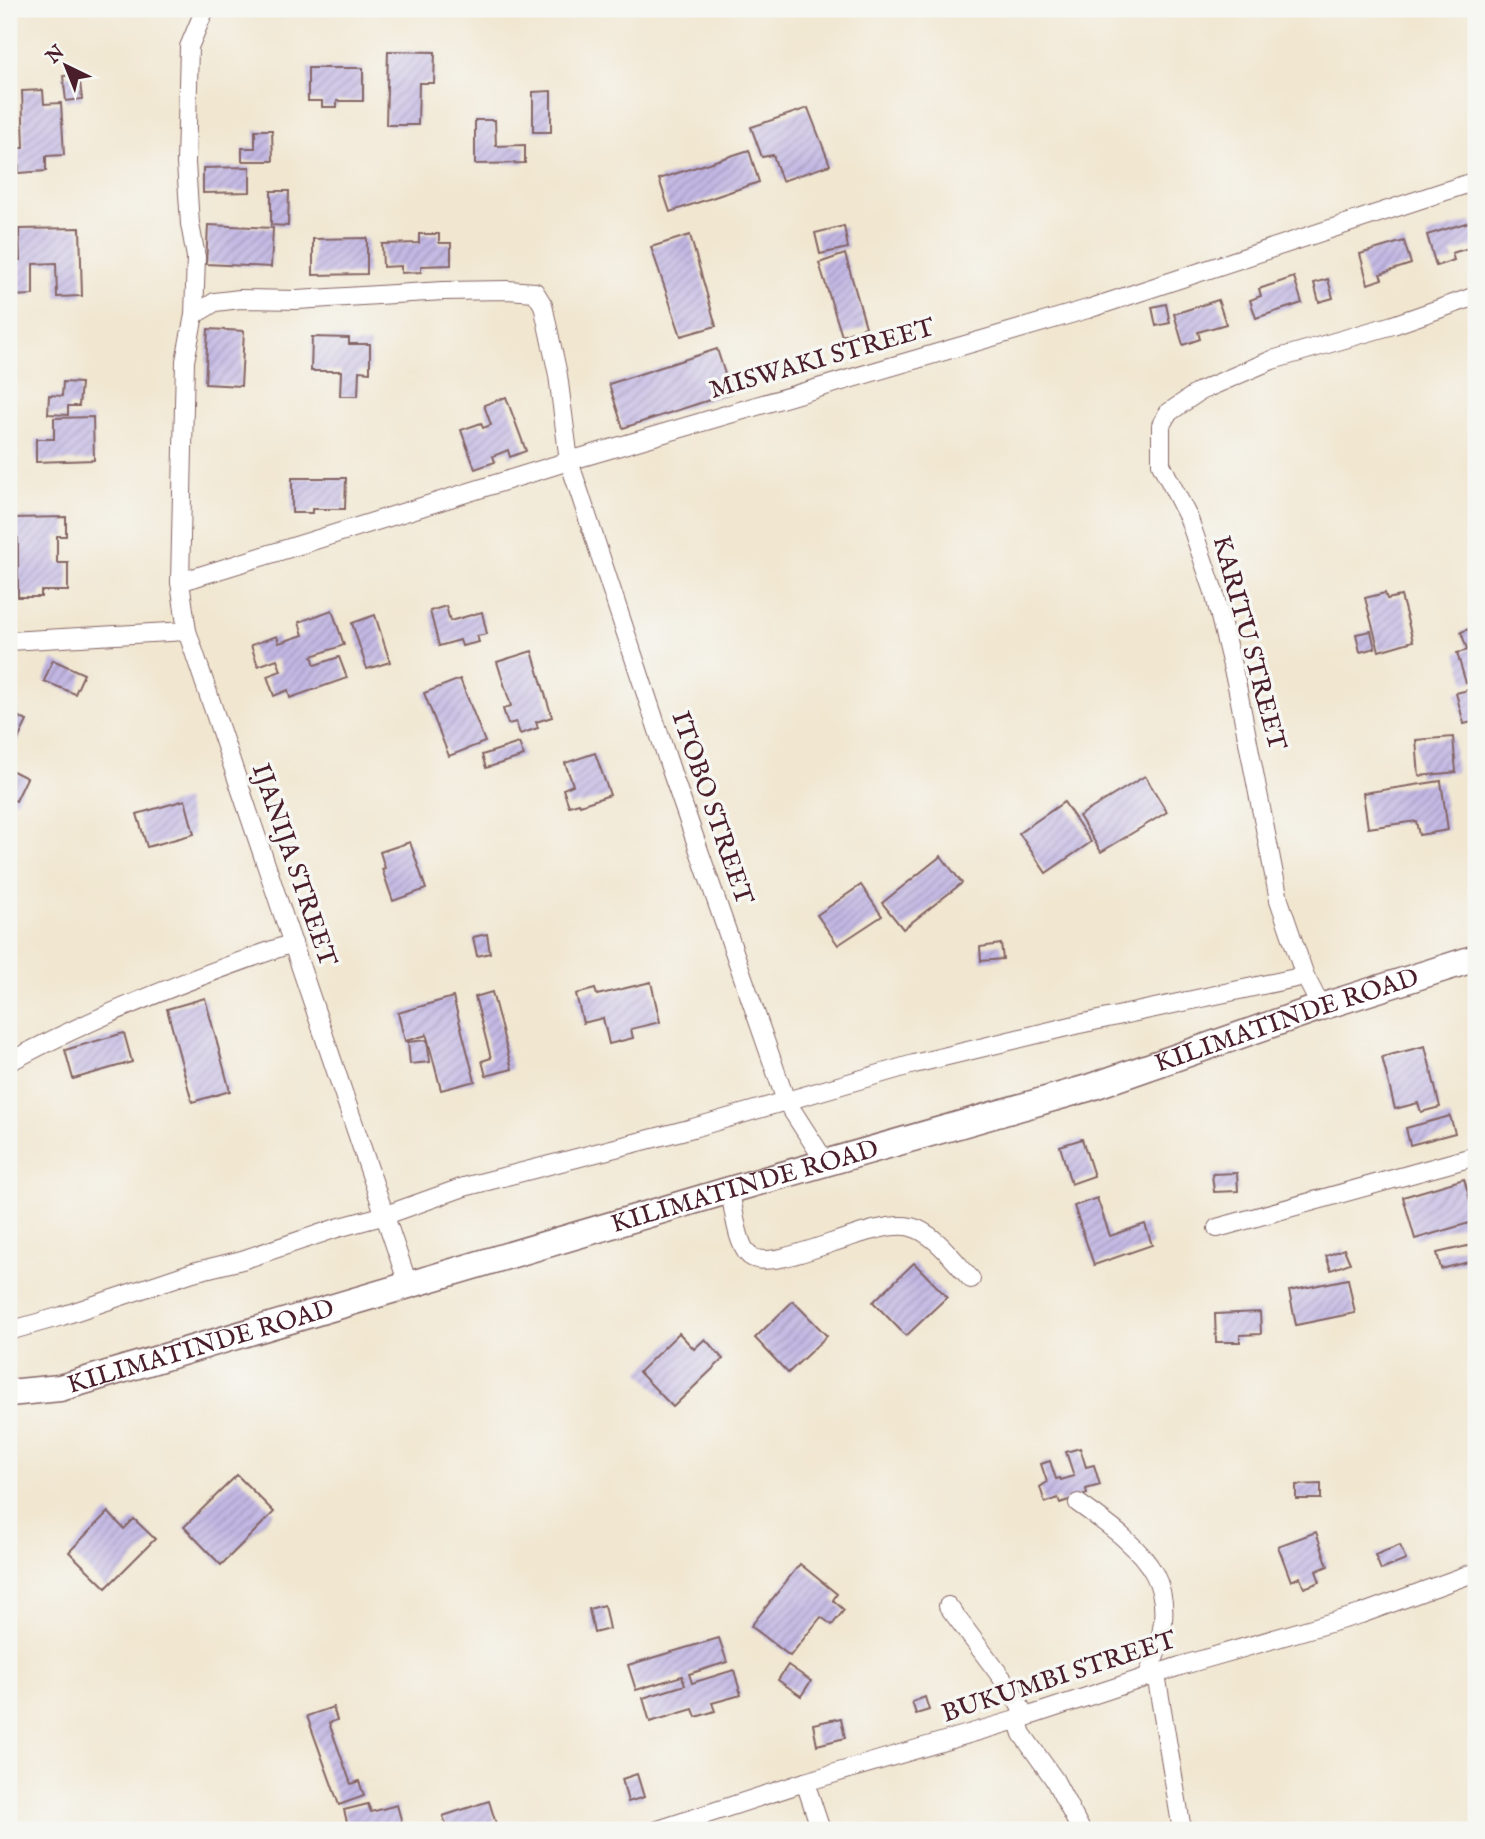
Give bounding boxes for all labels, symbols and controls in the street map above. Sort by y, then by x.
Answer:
north arrow [32,32,102,102]
text: N [41,40,70,70]
street label: MISWAKI STREET [706,311,938,407]
street label: KARITU STREET [1204,532,1294,754]
street label: ITOBO STREET [663,707,761,909]
street label: IJANIJA STREET [244,759,344,971]
street label: KILIMATINDE ROAD [1150,961,1423,1080]
street label: KILIMATINDE ROAD [607,1132,882,1241]
street label: KILIMATINDE ROAD [63,1291,338,1401]
street label: BUKUMBI STREET [938,1624,1180,1730]

